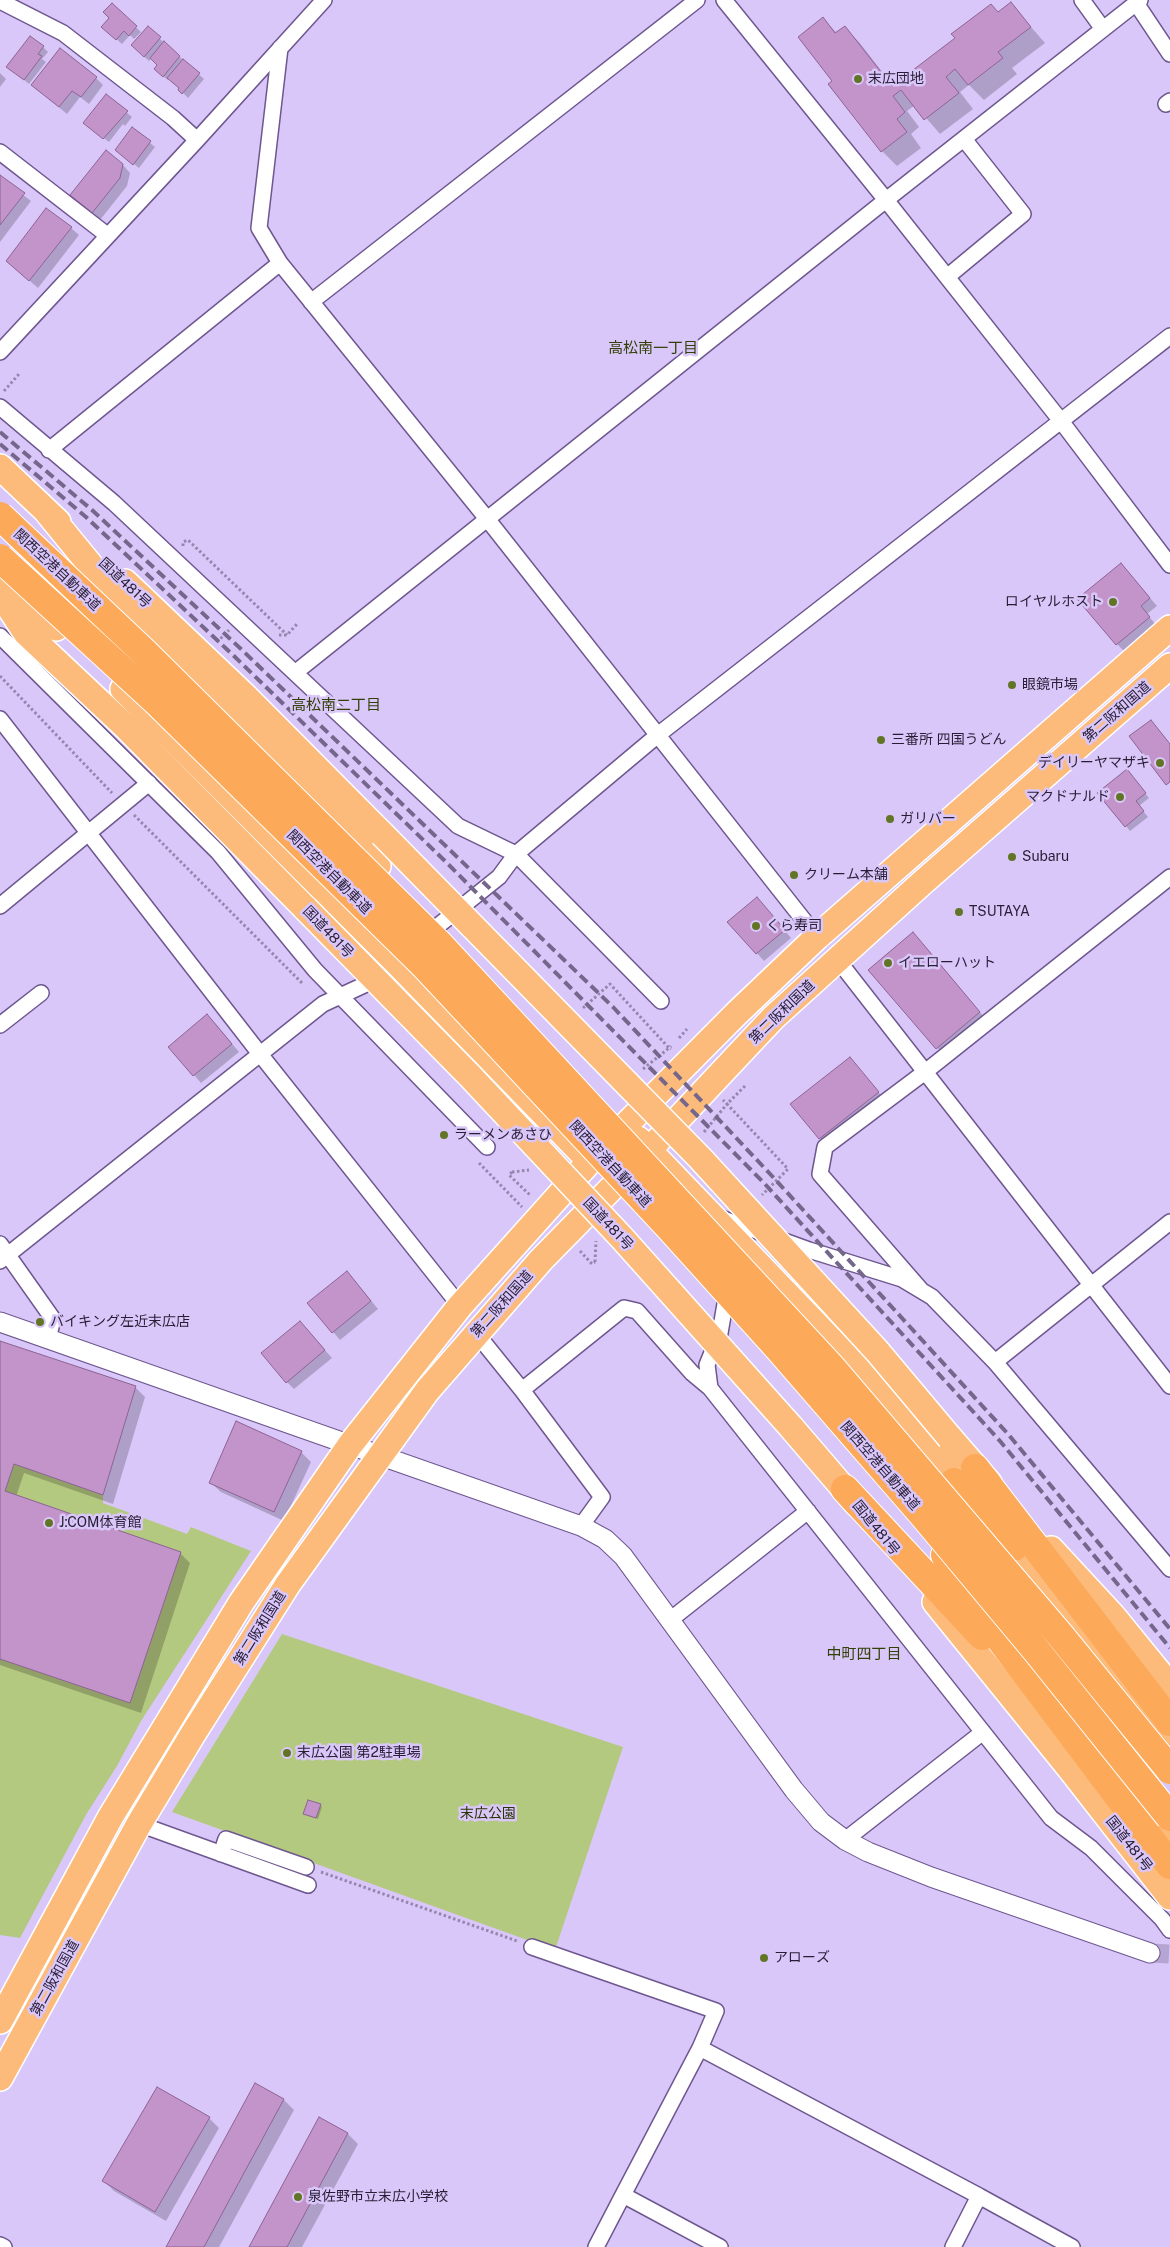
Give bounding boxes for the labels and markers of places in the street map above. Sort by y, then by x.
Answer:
place label: 末広団地 [868,71,924,87]
marker: 末広団地 [852,73,864,85]
place label: ロイヤルホスト [1005,594,1103,610]
marker: ロイヤルホスト [1107,596,1119,608]
place label: 眼鏡市場 [1022,677,1078,693]
marker: 眼鏡市場 [1006,679,1018,691]
place label: 三番所 四国うどん [891,732,1006,748]
marker: 三番所 四国うどん [875,734,887,746]
place label: デイリーヤマザキ [1038,755,1150,771]
marker: デイリーヤマザキ [1154,757,1166,769]
place label: マクドナルド [1026,789,1110,805]
marker: マクドナルド [1114,791,1126,803]
place label: ガリバー [900,811,956,827]
marker: ガリバー [884,813,896,825]
place label: Subaru [1022,849,1069,865]
marker: Subaru [1006,851,1018,863]
place label: クリーム本舗 [804,867,888,883]
marker: クリーム本舗 [788,869,800,881]
place label: TSUTAYA [969,904,1030,920]
marker: TSUTAYA [953,906,965,918]
place label: くら寿司 [766,918,822,934]
marker: くら寿司 [750,920,762,932]
place label: イエローハット [898,955,996,971]
marker: イエローハット [882,957,894,969]
place label: ラーメンあさひ [454,1127,552,1143]
marker: ラーメンあさひ [438,1129,450,1141]
place label: バイキング左近末広店 [50,1314,190,1330]
marker: バイキング左近末広店 [34,1316,46,1328]
place label: J:COM体育館 [59,1515,141,1531]
marker: J:COM体育館 [43,1517,55,1529]
place label: 末広公園 第2駐車場 [297,1745,421,1761]
marker: 末広公園 第2駐車場 [281,1747,293,1759]
place label: アローズ [774,1950,830,1966]
marker: アローズ [758,1952,770,1964]
place label: 泉佐野市立末広小学校 [308,2189,448,2205]
marker: 泉佐野市立末広小学校 [292,2191,304,2203]

